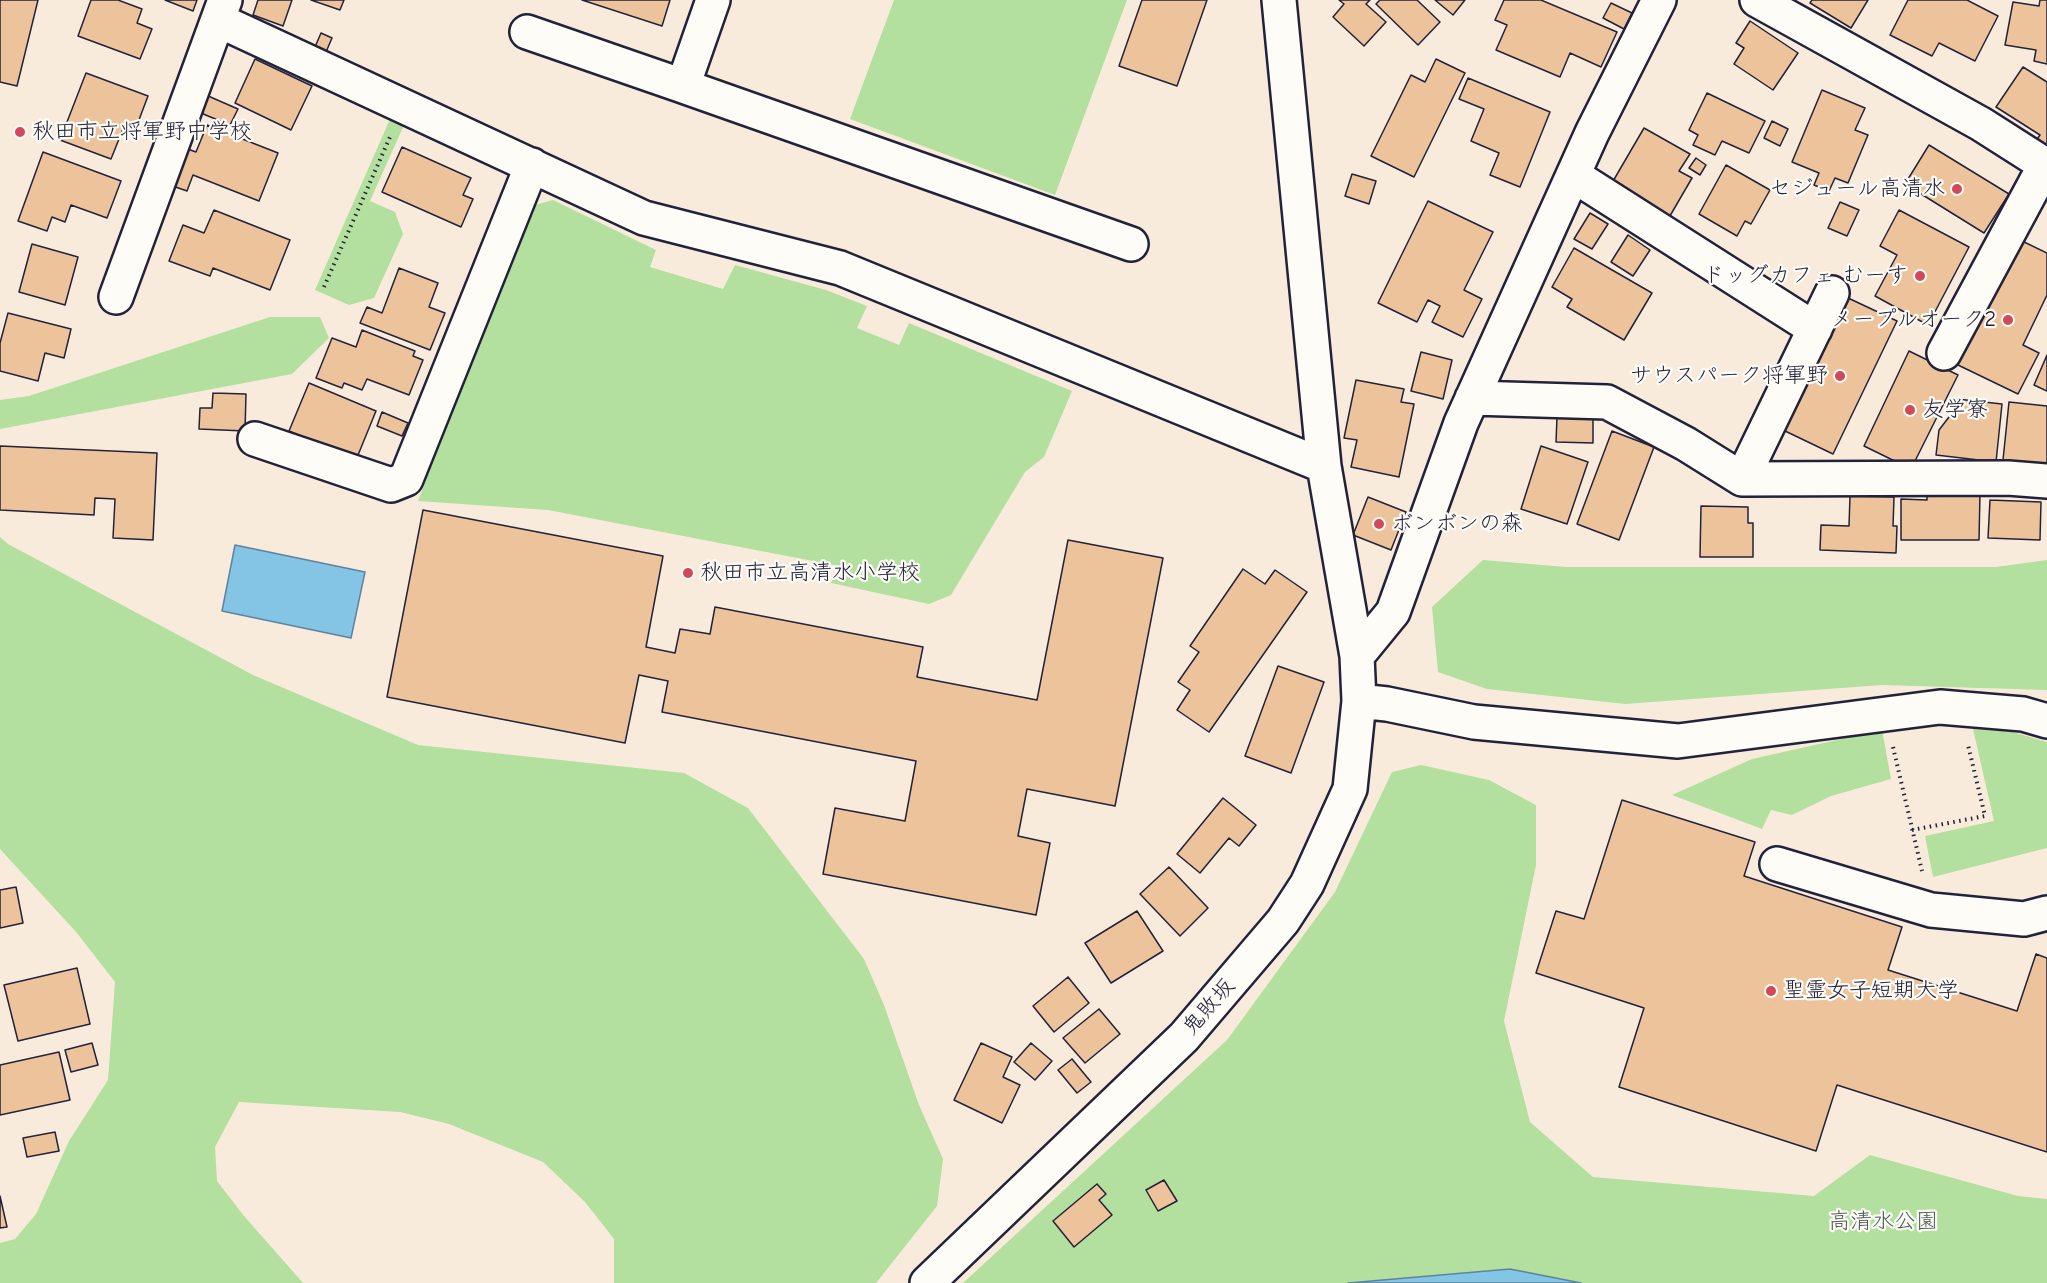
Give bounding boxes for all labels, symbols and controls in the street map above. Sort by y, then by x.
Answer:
place label: 秋田市立将軍野中学校 [32,119,252,145]
marker: 秋田市立将軍野中学校 [13,125,27,139]
place label: セジュール高清水 [1769,176,1945,202]
marker: セジュール高清水 [1950,182,1964,196]
place label: ドッグカフェ むーす [1703,263,1908,289]
marker: ドッグカフェ むーす [1913,269,1927,283]
place label: メープルオーク2 [1830,307,1996,333]
marker: メープルオーク2 [2001,313,2015,327]
place label: サウスパーク将軍野 [1630,363,1828,389]
marker: サウスパーク将軍野 [1833,369,1847,383]
place label: 友学寮 [1922,397,1988,423]
marker: 友学寮 [1903,403,1917,417]
place label: ボンボンの森 [1391,511,1523,537]
marker: ボンボンの森 [1372,517,1386,531]
place label: 秋田市立高清水小学校 [700,560,920,586]
marker: 秋田市立高清水小学校 [681,566,695,580]
street label: 鬼敗坂 [1177,973,1241,1041]
place label: 聖霊女子短期大学 [1783,978,1959,1004]
marker: 聖霊女子短期大学 [1764,984,1778,998]
park label: 高清水公園 [1828,1209,1938,1235]

